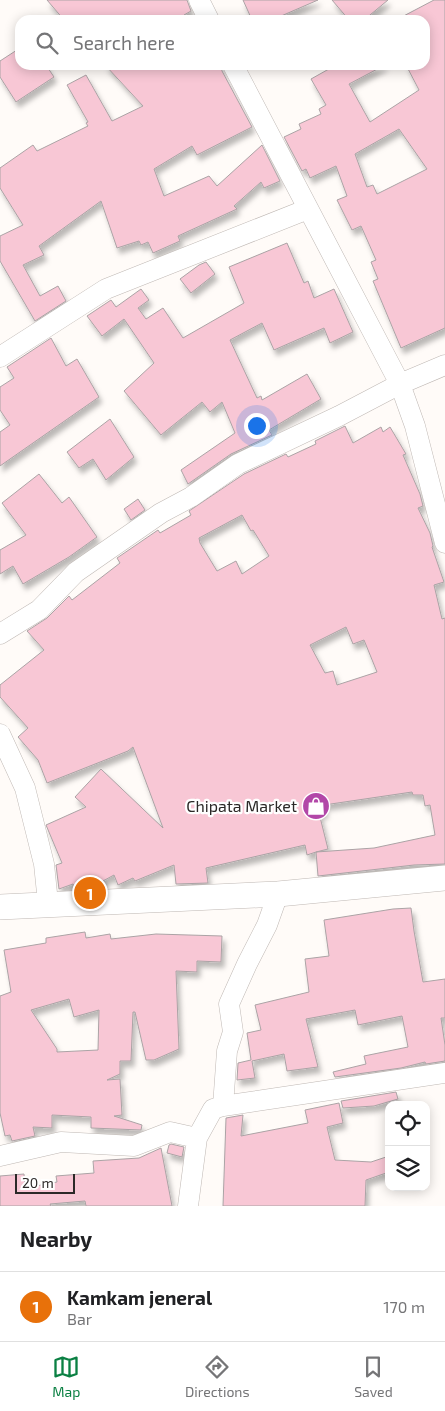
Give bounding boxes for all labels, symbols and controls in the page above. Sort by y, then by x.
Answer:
search box [15,15,430,70]
icon: search [33,29,61,57]
text: Search here [73,31,175,54]
your location [244,413,270,439]
shop icon: Chipata Market [301,791,331,821]
place label: Chipata Market [186,796,297,815]
pin: 1 [74,874,106,912]
map controls [385,1101,430,1191]
button: locate [385,1101,430,1146]
button: layers [385,1146,430,1191]
scale bar [15,1171,75,1194]
text: 20 m [22,1174,54,1191]
text: Nearby [20,1226,92,1251]
text: Kamkam jeneral [67,1286,212,1309]
text: 1 [33,1297,39,1316]
text: 170 m [383,1297,425,1316]
text: Bar [67,1309,92,1328]
tab: Map [52,1353,80,1400]
tab: Directions [185,1353,250,1400]
tab: Saved [354,1353,393,1400]

